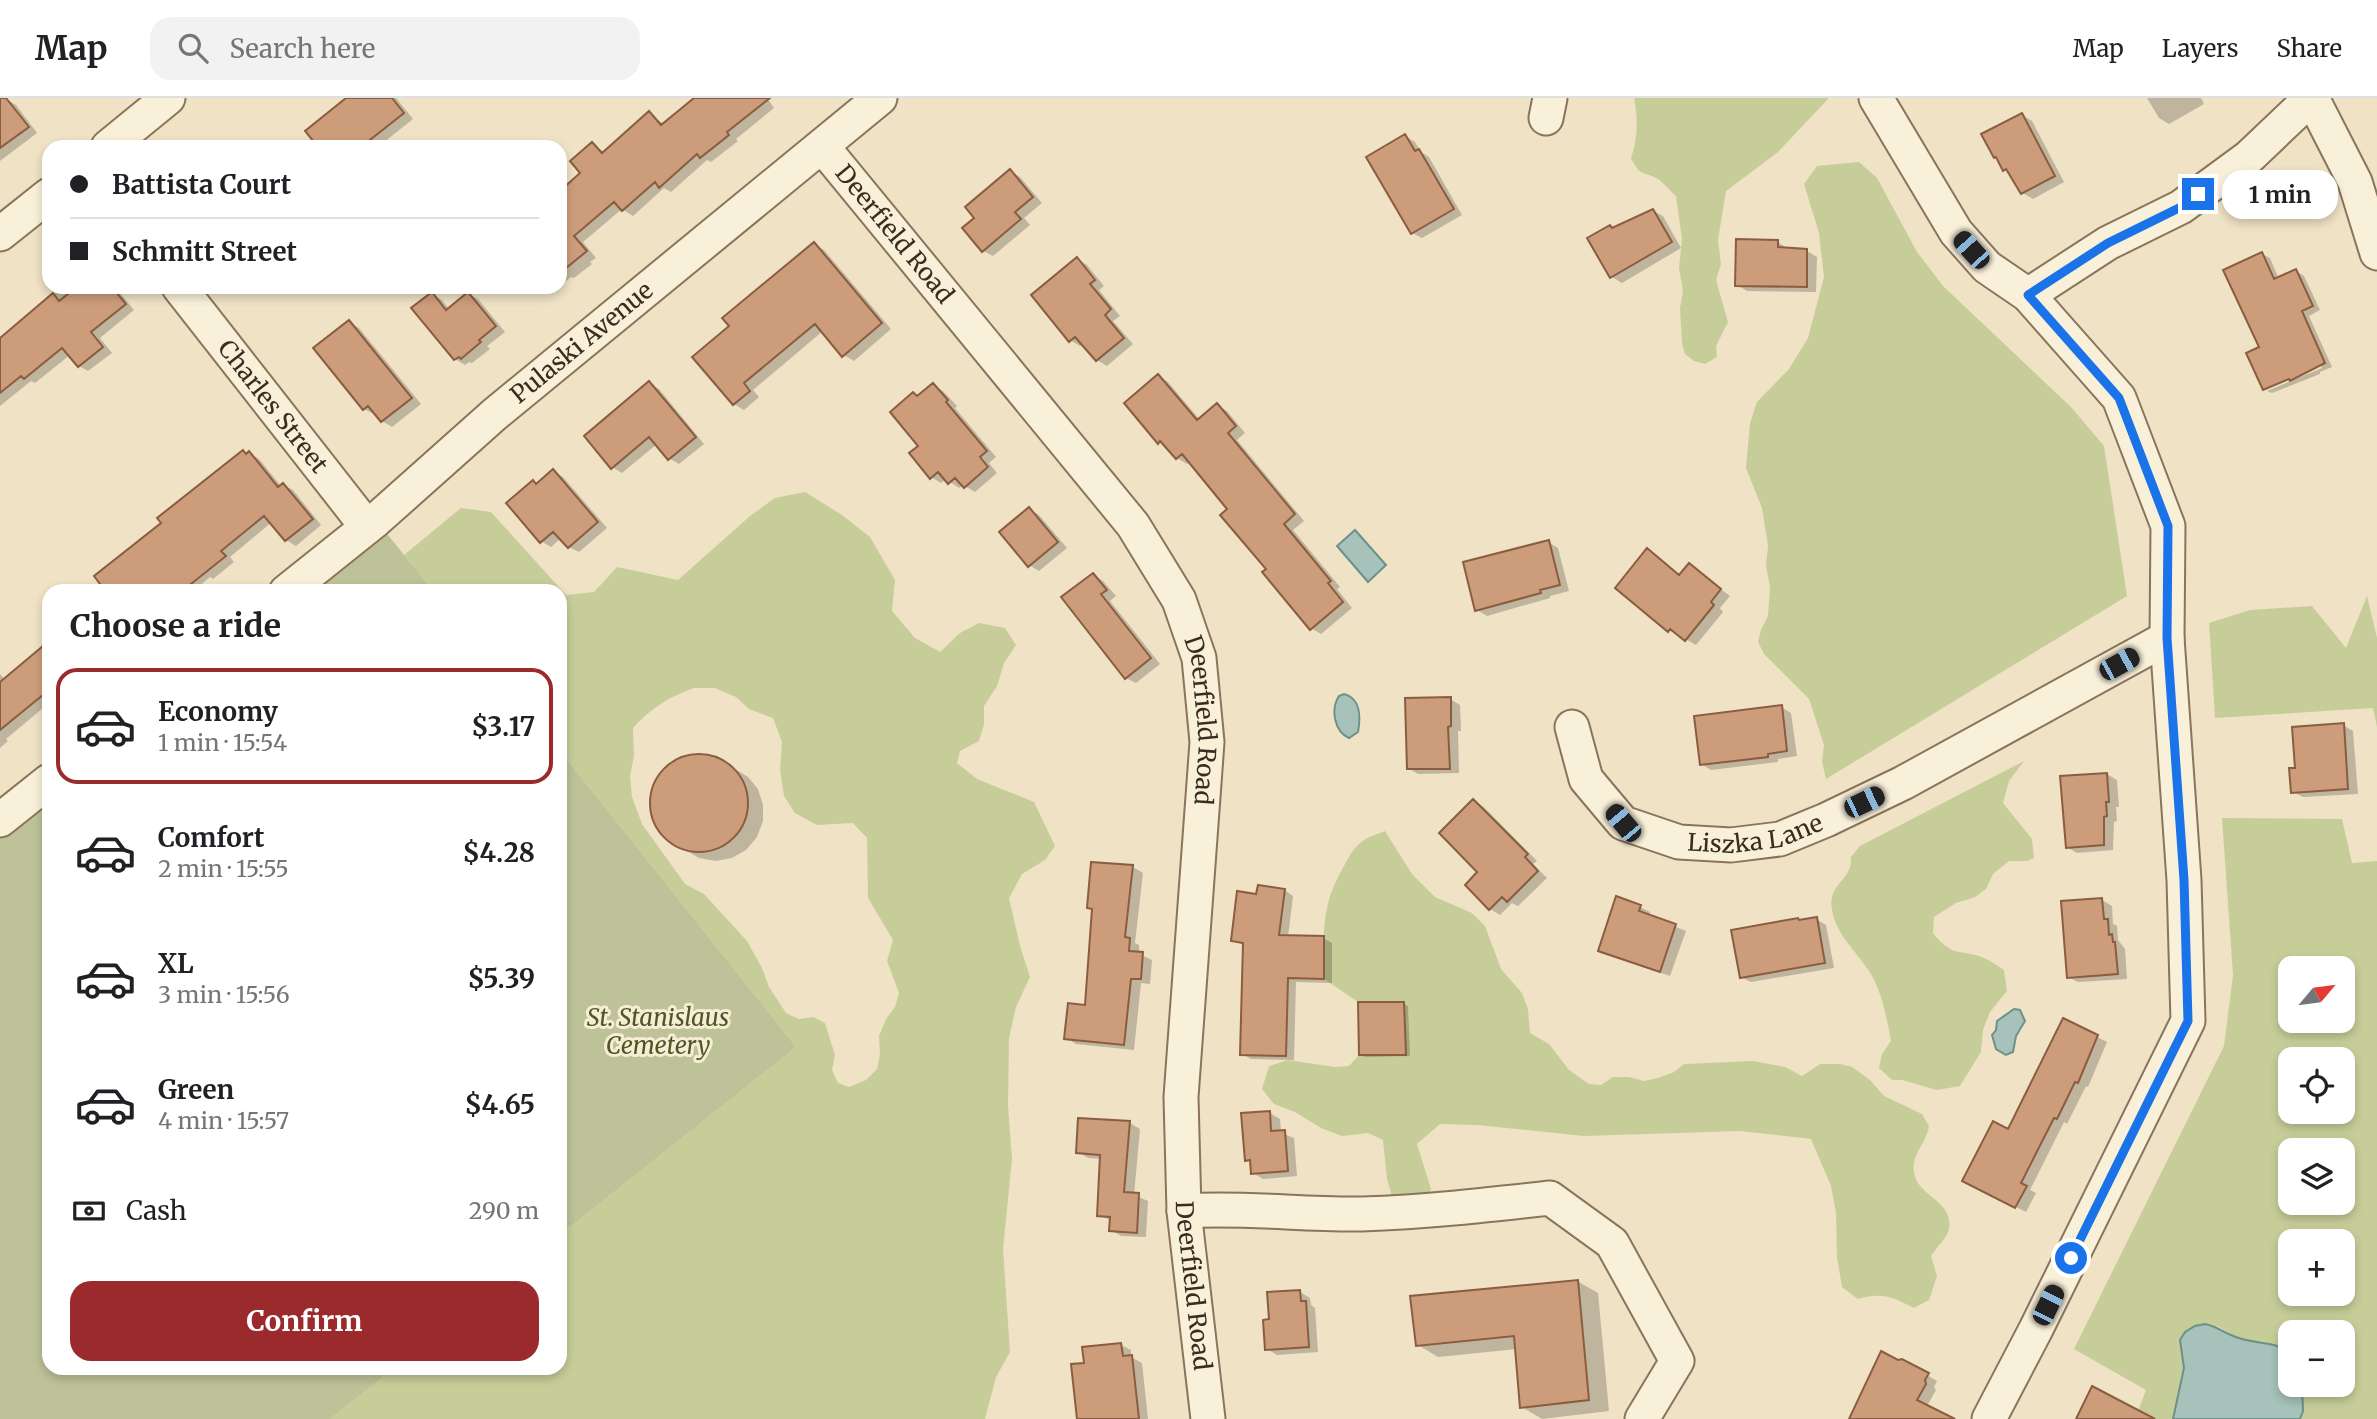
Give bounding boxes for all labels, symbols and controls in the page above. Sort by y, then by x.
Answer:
search box [150,17,640,80]
text: Map [35,28,108,69]
icon: search [174,29,212,67]
text: Search here [230,32,375,65]
text: Map [2073,33,2124,64]
text: Layers [2162,33,2238,64]
text: Share [2276,33,2342,64]
street label: Deerfield Road [829,158,961,310]
text: Battista Court [112,168,291,201]
callout: 1 min [2222,170,2338,218]
route end [2182,178,2214,210]
text: 1 min [2249,180,2311,209]
car [1950,227,1993,273]
text: Schmitt Street [112,235,297,268]
street label: Pulaski Avenue [504,275,659,410]
street label: Charles Street [211,333,335,480]
text: Choose a ride [70,606,281,646]
street label: Deerfield Road [1177,631,1223,806]
car [2096,645,2143,683]
icon: car [74,695,137,758]
text: Economy [158,695,278,728]
text: $3.17 [471,710,535,743]
text: 1 min · 15:54 [158,728,287,757]
car [1841,783,1888,821]
car [1602,800,1645,846]
street label: Liszka Lane [1687,807,1827,860]
icon: car [74,821,137,884]
text: Comfort [158,821,264,854]
text: $4.28 [463,836,535,869]
text: 2 min · 15:55 [158,854,289,883]
icon: car [74,947,137,1010]
text: XL [158,947,194,980]
north arrow [2278,956,2356,1032]
map controls [2278,956,2355,1397]
text: $5.39 [467,962,535,995]
text: 3 min · 15:56 [158,980,290,1009]
park label: St. Stanislaus Cemetery [587,1002,729,1061]
button: locate [2278,1047,2355,1124]
icon: car [74,1073,137,1136]
text: Green [158,1073,234,1106]
text: $4.65 [464,1088,535,1121]
text: 4 min · 15:57 [158,1106,289,1135]
button: layers [2278,1138,2355,1215]
icon: cash [70,1192,108,1230]
text: Cash [126,1194,187,1227]
text: 290 m [469,1196,539,1225]
street label: Deerfield Road [1169,1200,1218,1372]
button: + [2278,1229,2355,1306]
route start [2055,1242,2087,1274]
button: Confirm [70,1281,539,1361]
car [2030,1282,2067,1328]
button: − [2278,1320,2355,1397]

